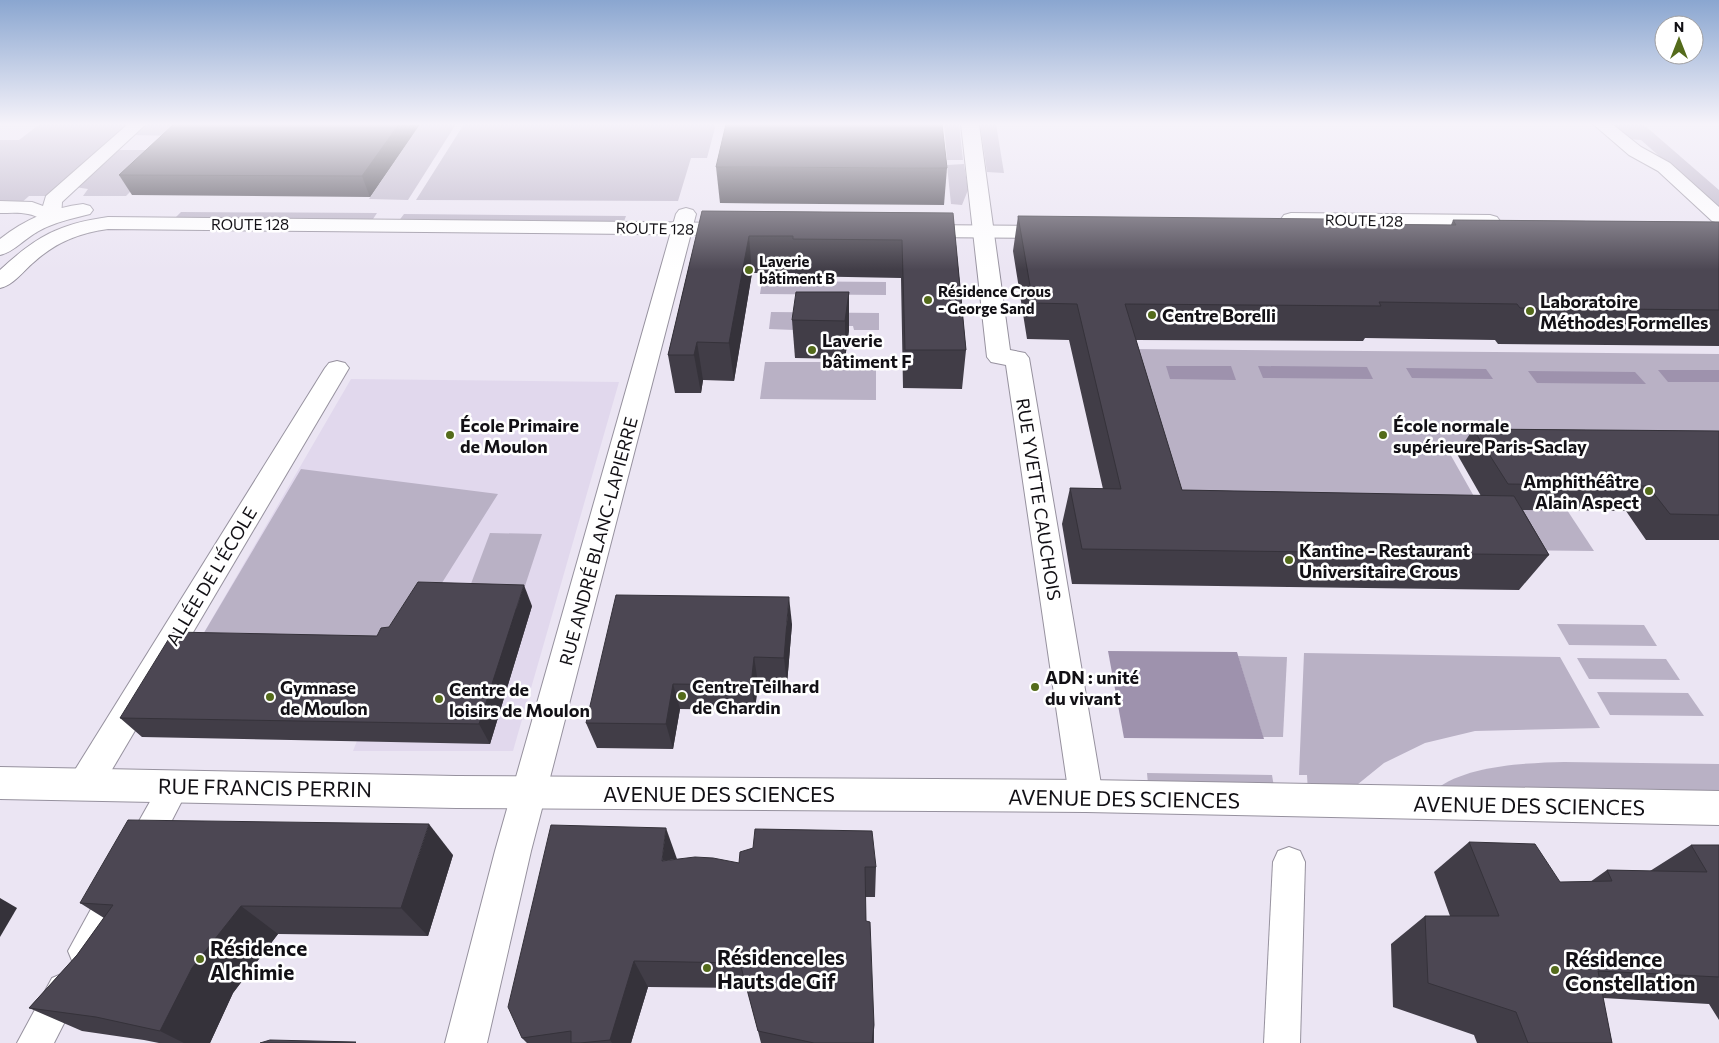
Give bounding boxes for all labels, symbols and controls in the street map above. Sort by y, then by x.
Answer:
north arrow [1654,15,1704,65]
text: N [1674,18,1684,35]
street label: ROUTE 128 [1325,210,1403,230]
street label: ROUTE 128 [211,215,289,233]
street label: ROUTE 128 [616,218,694,238]
place label: Laverie bâtiment B [759,252,835,287]
marker: Laverie bâtiment B [743,264,755,276]
place label: Résidence Crous - George Sand [938,282,1051,317]
place label: Laboratoire Méthodes Formelles [1540,290,1708,333]
marker: Résidence Crous - George Sand [922,294,934,306]
place label: Centre Borelli [1162,304,1276,326]
marker: Laboratoire Méthodes Formelles [1524,305,1536,317]
marker: Centre Borelli [1146,309,1158,321]
place label: Laverie bâtiment F [822,329,912,372]
marker: Laverie bâtiment F [806,344,818,356]
street label: RUE YVETTE CAUCHOIS [1012,396,1066,602]
place label: École Primaire de Moulon [460,414,579,457]
street label: RUE ANDRÉ BLANC-LAPIERRE [554,414,642,668]
place label: École normale supérieure Paris-Saclay [1393,414,1587,457]
marker: École Primaire de Moulon [444,429,456,441]
marker: École normale supérieure Paris-Saclay [1377,429,1389,441]
place label: Amphithéâtre Alain Aspect [1523,470,1639,513]
marker: Amphithéâtre Alain Aspect [1643,485,1655,497]
street label: ALLÉE DE L'ÉCOLE [161,503,261,649]
place label: Kantine - Restaurant Universitaire Crous [1299,539,1471,582]
marker: Kantine - Restaurant Universitaire Crous [1283,554,1295,566]
place label: ADN : unité du vivant [1045,666,1139,709]
place label: Centre Teilhard de Chardin [692,675,819,718]
place label: Gymnase de Moulon [280,676,368,719]
place label: Centre de loisirs de Moulon [449,678,590,721]
marker: ADN : unité du vivant [1029,681,1041,693]
marker: Centre Teilhard de Chardin [676,690,688,702]
marker: Gymnase de Moulon [264,691,276,703]
marker: Centre de loisirs de Moulon [433,693,445,705]
street label: RUE FRANCIS PERRIN [158,773,372,801]
street label: AVENUE DES SCIENCES [603,781,835,806]
street label: AVENUE DES SCIENCES [1008,783,1240,813]
street label: AVENUE DES SCIENCES [1413,790,1645,820]
place label: Résidence Alchimie [210,935,307,984]
place label: Résidence les Hauts de Gif [717,944,845,993]
place label: Résidence Constellation [1565,946,1695,995]
marker: Résidence Alchimie [194,953,206,965]
marker: Résidence les Hauts de Gif [701,962,713,974]
marker: Résidence Constellation [1549,964,1561,976]

